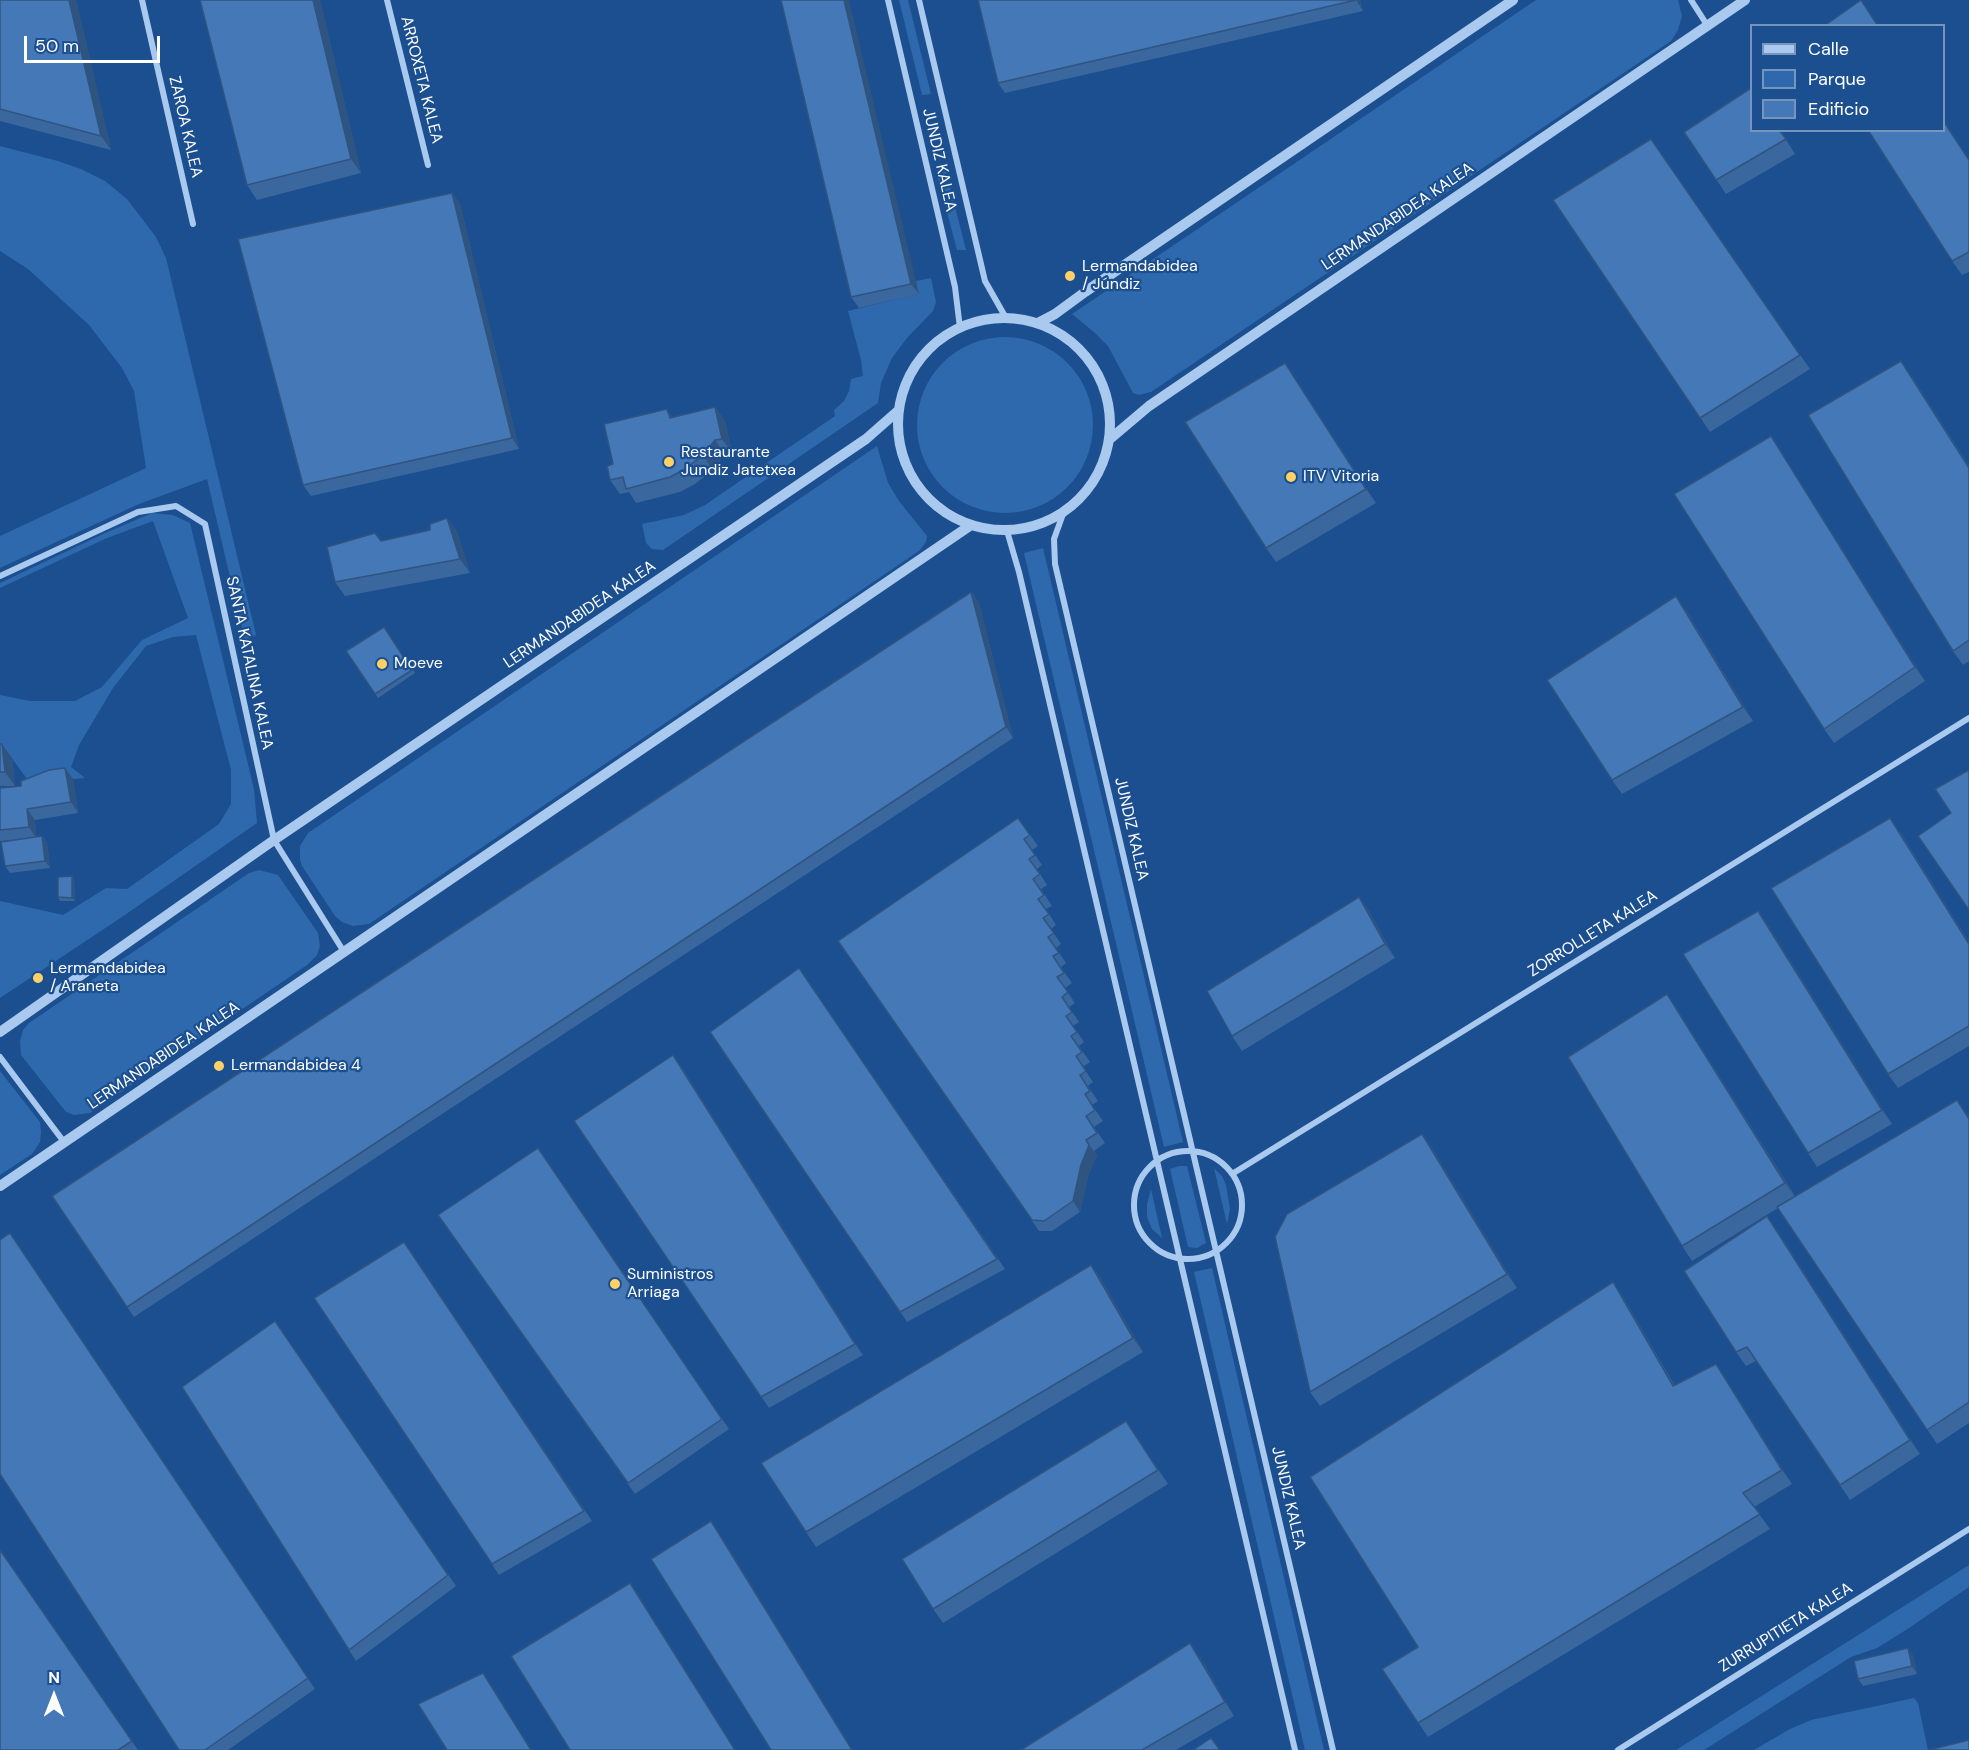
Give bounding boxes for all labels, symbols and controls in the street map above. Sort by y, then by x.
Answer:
street label: ARROXETA KALEA [396,14,446,146]
scale bar [27,24,164,62]
legend [1750,24,1945,132]
text: 50 m [35,34,79,58]
text: Calle [1808,37,1849,61]
text: Parque [1808,67,1866,91]
street label: ZAROA KALEA [164,75,206,179]
text: Edificio [1808,97,1869,121]
street label: JUNDIZ KALEA [918,107,960,213]
street label: LERMANDABIDEA KALEA [1318,159,1478,275]
place label: Lermandabidea / Júndiz [1082,257,1198,295]
marker: Lermandabidea / Júndiz [1063,269,1077,283]
place label: Restaurante Jundiz Jatetxea [681,443,796,481]
marker: Restaurante Jundiz Jatetxea [662,455,676,469]
place label: ITV Vitoria [1303,467,1379,487]
marker: ITV Vitoria [1284,470,1298,484]
street label: LERMANDABIDEA KALEA [500,557,660,673]
street label: SANTA KATALINA KALEA [221,575,277,751]
place label: Moeve [394,654,443,674]
marker: Moeve [375,657,389,671]
street label: JUNDIZ KALEA [1110,776,1152,882]
street label: ZORROLLETA KALEA [1525,886,1661,982]
place label: Lermandabidea / Araneta [50,959,166,997]
marker: Lermandabidea / Araneta [31,971,45,985]
street label: LERMANDABIDEA KALEA [84,998,244,1114]
place label: Lermandabidea 4 [231,1056,361,1076]
marker: Lermandabidea 4 [212,1059,226,1073]
place label: Suministros Arriaga [627,1265,714,1303]
marker: Suministros Arriaga [608,1277,622,1291]
street label: JUNDIZ KALEA [1267,1445,1309,1551]
street label: ZURRUPITIETA KALEA [1716,1579,1856,1677]
north arrow [24,1666,84,1726]
text: N [48,1667,60,1688]

